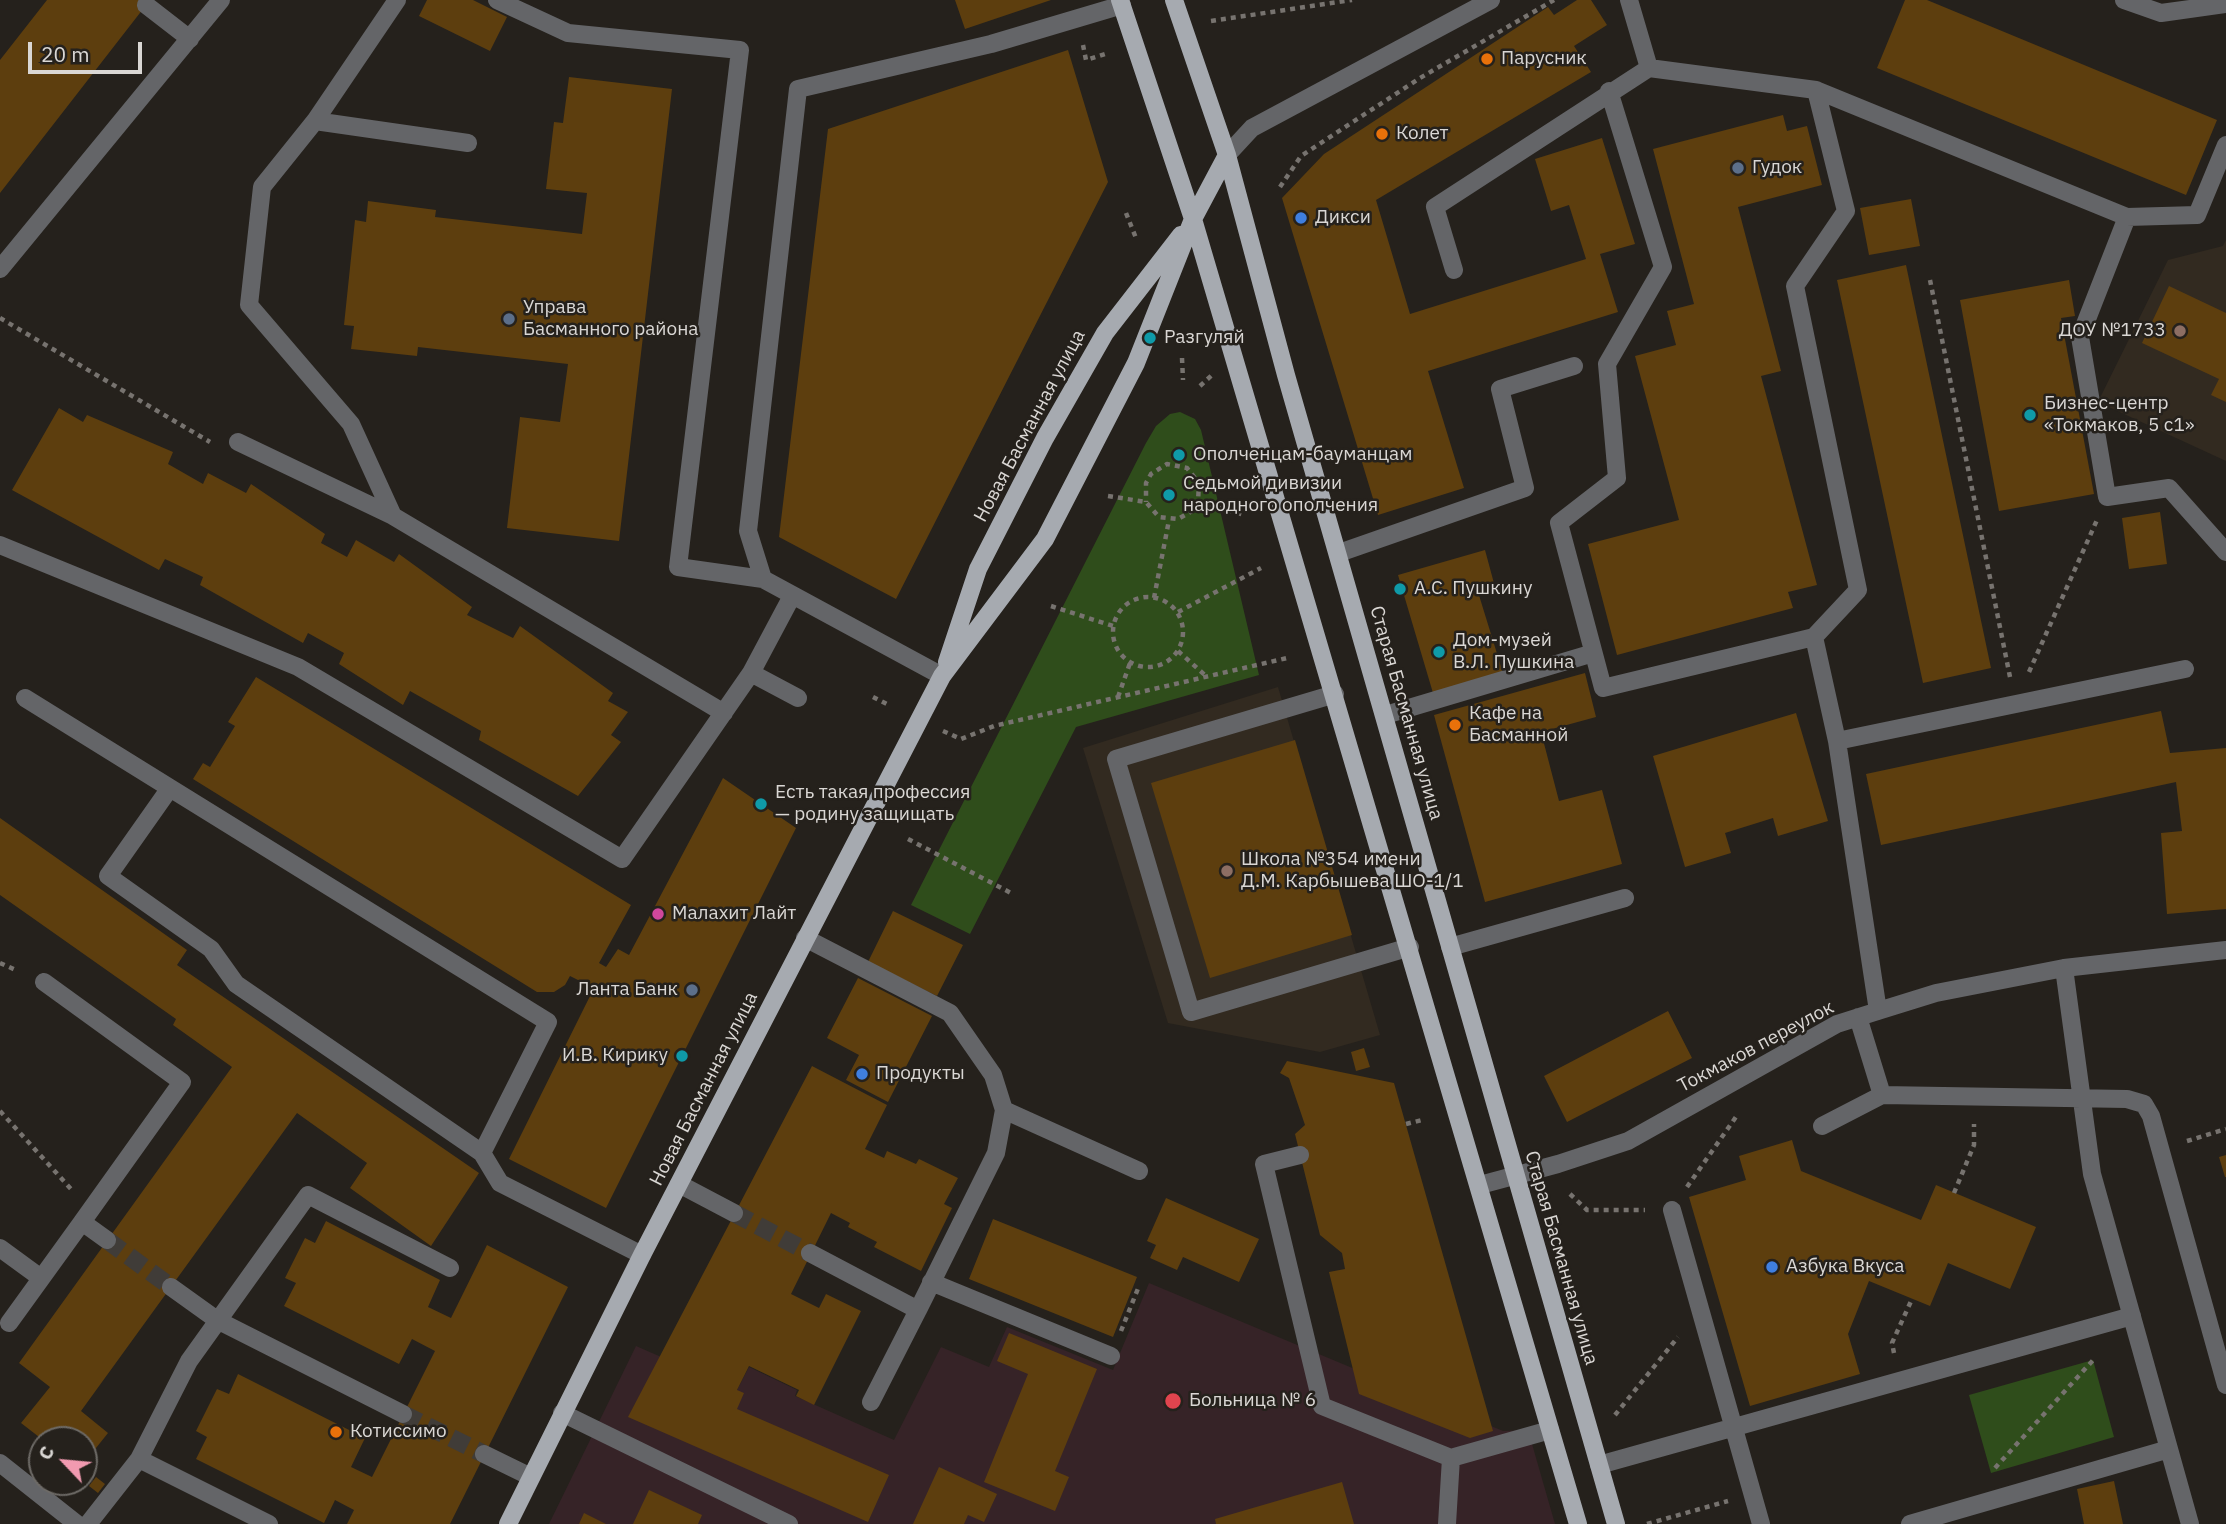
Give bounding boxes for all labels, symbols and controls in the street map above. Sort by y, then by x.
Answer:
scale bar [32,28,145,72]
text: 20 m [41,40,90,68]
place label: Парусник [1501,48,1587,70]
marker: Парусник [1479,51,1495,67]
place label: Колет [1396,123,1449,145]
marker: Колет [1374,126,1390,142]
place label: Гудок [1752,157,1802,179]
marker: Гудок [1730,160,1746,176]
place label: Дикси [1315,207,1371,229]
marker: Дикси [1293,210,1309,226]
place label: Управа Басманного района [523,297,698,341]
marker: Управа Басманного района [501,311,517,327]
place label: ДОУ №1733 [2059,320,2166,342]
marker: ДОУ №1733 [2172,323,2188,339]
street label: Новая Басманная улица [970,326,1090,526]
place label: Разгуляй [1164,327,1245,349]
marker: Разгуляй [1142,330,1158,346]
place label: Бизнес-центр «Токмаков, 5 с1» [2044,393,2195,437]
marker: Бизнес-центр «Токмаков, 5 с1» [2022,407,2038,423]
place label: Ополченцам-бауманцам [1193,444,1412,466]
marker: Ополченцам-бауманцам [1171,447,1187,463]
place label: Седьмой дивизии народного ополчения [1183,473,1378,517]
marker: Седьмой дивизии народного ополчения [1161,487,1177,503]
place label: А.С. Пушкину [1414,578,1532,600]
marker: А.С. Пушкину [1392,581,1408,597]
street label: Старая Басманная улица [1365,603,1447,823]
place label: Дом-музей В.Л. Пушкина [1453,630,1574,674]
marker: Дом-музей В.Л. Пушкина [1431,644,1447,660]
place label: Кафе на Басманной [1469,703,1568,747]
marker: Кафе на Басманной [1447,717,1463,733]
place label: Есть такая профессия — родину защищать [775,782,970,826]
marker: Есть такая профессия — родину защищать [753,796,769,812]
place label: Школа №354 имени Д.М. Карбышева ШО-1/1 [1241,849,1464,893]
marker: Школа №354 имени Д.М. Карбышева ШО-1/1 [1219,863,1235,879]
place label: Малахит Лайт [672,903,796,925]
marker: Малахит Лайт [650,906,666,922]
place label: Ланта Банк [576,979,678,1001]
marker: Ланта Банк [684,982,700,998]
street label: Новая Басманная улица [645,988,763,1190]
street label: Токмаков переулок [1674,996,1838,1098]
place label: И.В. Кирику [562,1045,668,1067]
marker: И.В. Кирику [674,1048,690,1064]
place label: Продукты [876,1063,965,1085]
marker: Продукты [854,1066,870,1082]
street label: Старая Басманная улица [1520,1148,1602,1368]
place label: Азбука Вкуса [1786,1256,1904,1278]
marker: Азбука Вкуса [1764,1259,1780,1275]
place label: Больница № 6 [1189,1390,1316,1412]
marker: Больница № 6 [1163,1391,1183,1411]
place label: Котиссимо [350,1421,447,1443]
marker: Котиссимо [328,1424,344,1440]
north arrow [28,1426,98,1496]
text: С [32,1442,59,1463]

